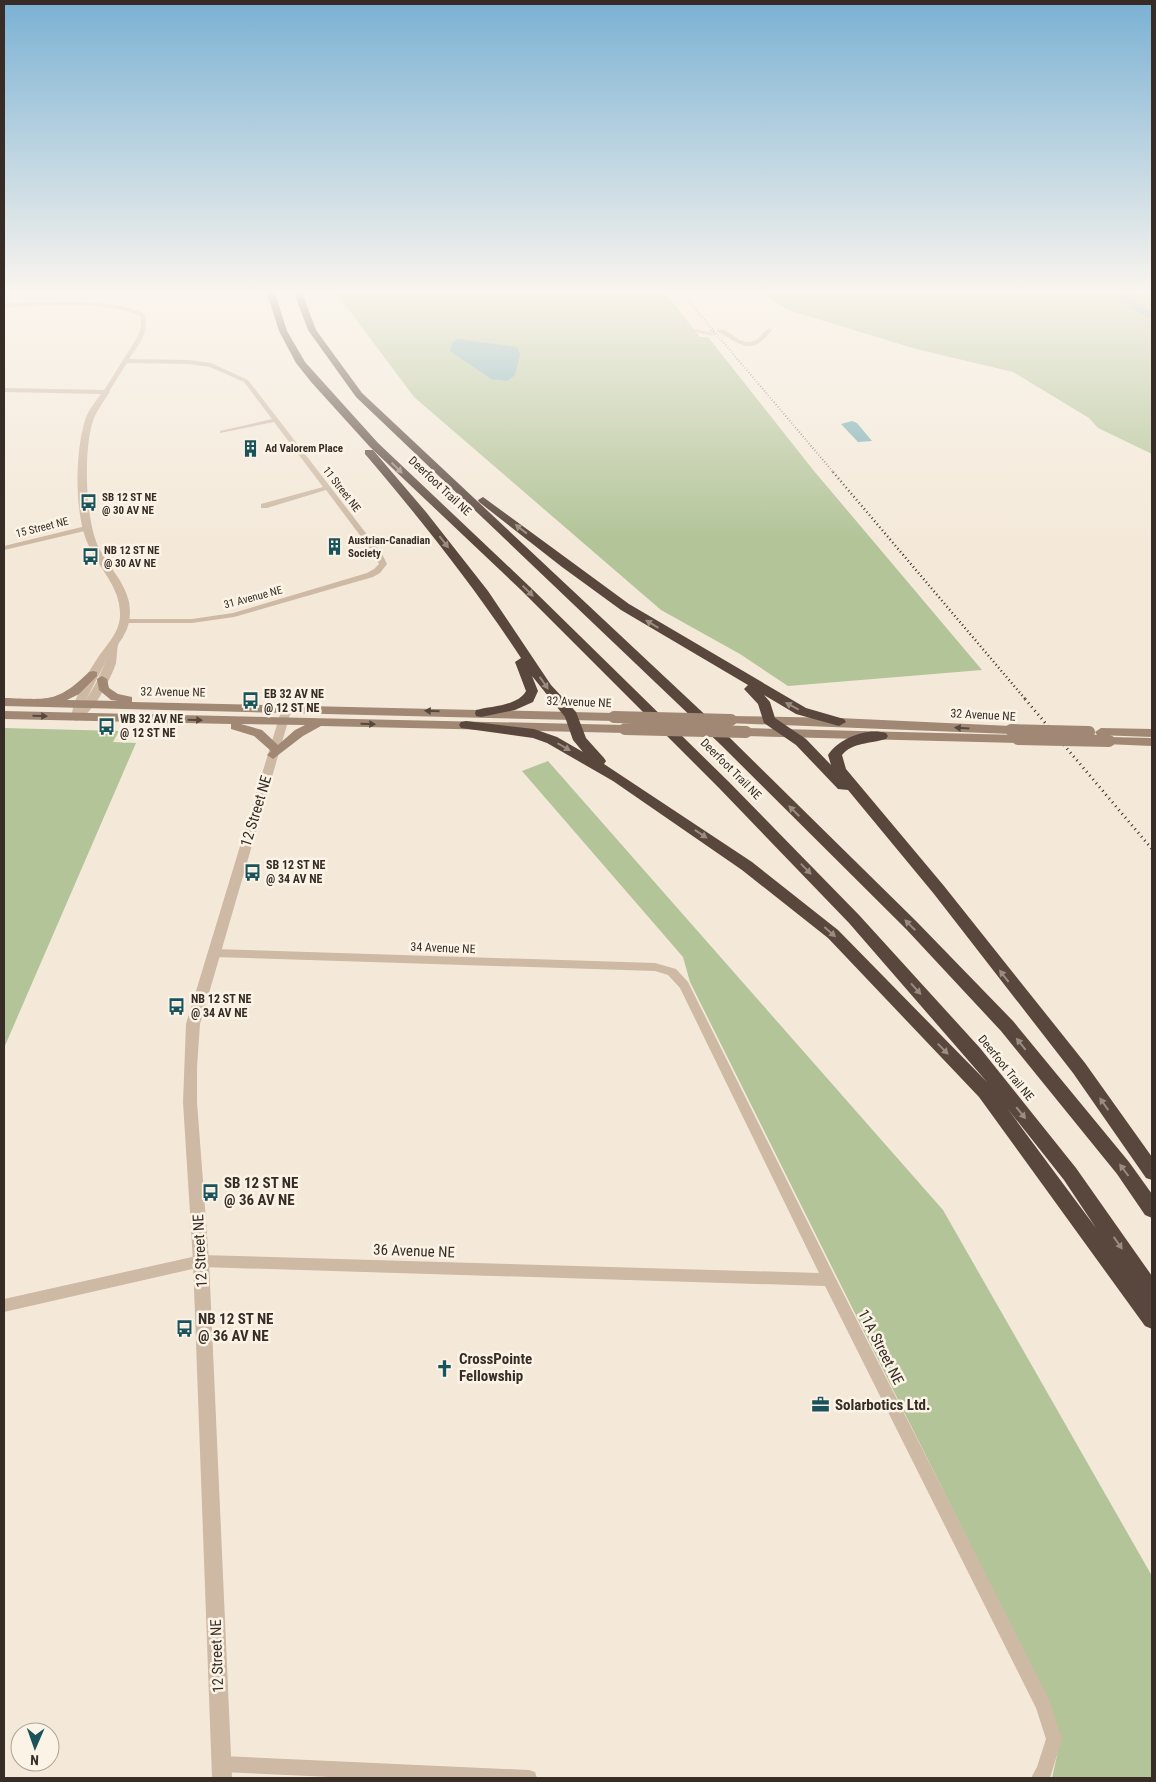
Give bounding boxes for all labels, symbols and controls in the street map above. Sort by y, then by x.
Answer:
building icon: Ad Valorem Place [241,438,261,458]
place label: Ad Valorem Place [265,442,343,455]
street label: Deerfoot Trail NE [406,453,474,519]
one-way arrow [391,462,403,474]
street label: 11 Street NE [320,464,364,515]
place label: SB 12 ST NE @ 30 AV NE [102,491,157,517]
bus stop icon: SB 12 ST NE @ 30 AV NE [78,493,98,513]
street label: 15 Street NE [14,515,70,540]
one-way arrow [514,524,527,535]
place label: Austrian-Canadian Society [348,534,430,560]
one-way arrow [439,535,450,548]
building icon: Austrian-Canadian Society [324,536,344,556]
place label: NB 12 ST NE @ 30 AV NE [104,544,160,570]
bus stop icon: NB 12 ST NE @ 30 AV NE [80,546,100,566]
street label: 31 Avenue NE [223,583,284,612]
one-way arrow [522,585,534,597]
one-way arrow [646,619,659,629]
one-way arrow [539,676,549,690]
street label: 32 Avenue NE [140,684,206,700]
place label: EB 32 AV NE @ 12 ST NE [264,687,324,715]
bus stop icon: EB 32 AV NE @ 12 ST NE [240,691,260,711]
street label: 32 Avenue NE [546,694,612,710]
one-way arrow [786,702,799,711]
street label: 32 Avenue NE [950,706,1016,724]
one-way arrow [424,707,440,715]
place label: WB 32 AV NE @ 12 ST NE [120,712,183,740]
one-way arrow [32,713,48,721]
bus stop icon: WB 32 AV NE @ 12 ST NE [96,716,116,736]
one-way arrow [187,717,203,725]
one-way arrow [360,720,376,728]
one-way arrow [954,723,970,731]
street label: Deerfoot Trail NE [698,736,764,802]
one-way arrow [557,743,571,751]
street label: 12 Street NE [237,773,275,849]
one-way arrow [788,806,800,818]
one-way arrow [694,829,708,839]
place label: SB 12 ST NE @ 34 AV NE [266,858,326,886]
bus stop icon: SB 12 ST NE @ 34 AV NE [242,862,262,882]
one-way arrow [800,863,812,875]
one-way arrow [904,919,916,931]
one-way arrow [824,927,837,938]
street label: 34 Avenue NE [410,940,476,956]
one-way arrow [999,969,1010,982]
one-way arrow [910,982,922,994]
place label: NB 12 ST NE @ 34 AV NE [191,992,251,1020]
bus stop icon: NB 12 ST NE @ 34 AV NE [167,996,187,1016]
street label: Deerfoot Trail NE [975,1032,1037,1104]
one-way arrow [1016,1037,1027,1050]
one-way arrow [937,1043,949,1055]
one-way arrow [1099,1097,1109,1111]
one-way arrow [1016,1106,1027,1119]
one-way arrow [1119,1163,1129,1177]
place label: SB 12 ST NE @ 36 AV NE [224,1174,298,1209]
bus stop icon: SB 12 ST NE @ 36 AV NE [200,1182,220,1202]
street label: 12 Street NE [189,1214,211,1288]
one-way arrow [1113,1236,1123,1250]
street label: 36 Avenue NE [373,1241,455,1261]
street label: 11A Street NE [854,1306,908,1388]
place label: NB 12 ST NE @ 36 AV NE [198,1310,273,1345]
bus stop icon: NB 12 ST NE @ 36 AV NE [174,1318,194,1338]
place label: CrossPointe Fellowship [459,1350,532,1385]
church icon: CrossPointe Fellowship [435,1358,455,1378]
office icon: Solarbotics Ltd. [811,1395,831,1415]
place label: Solarbotics Ltd. [835,1396,930,1414]
street label: 12 Street NE [207,1619,227,1693]
north arrow [10,1722,60,1772]
text: N [30,1752,39,1768]

